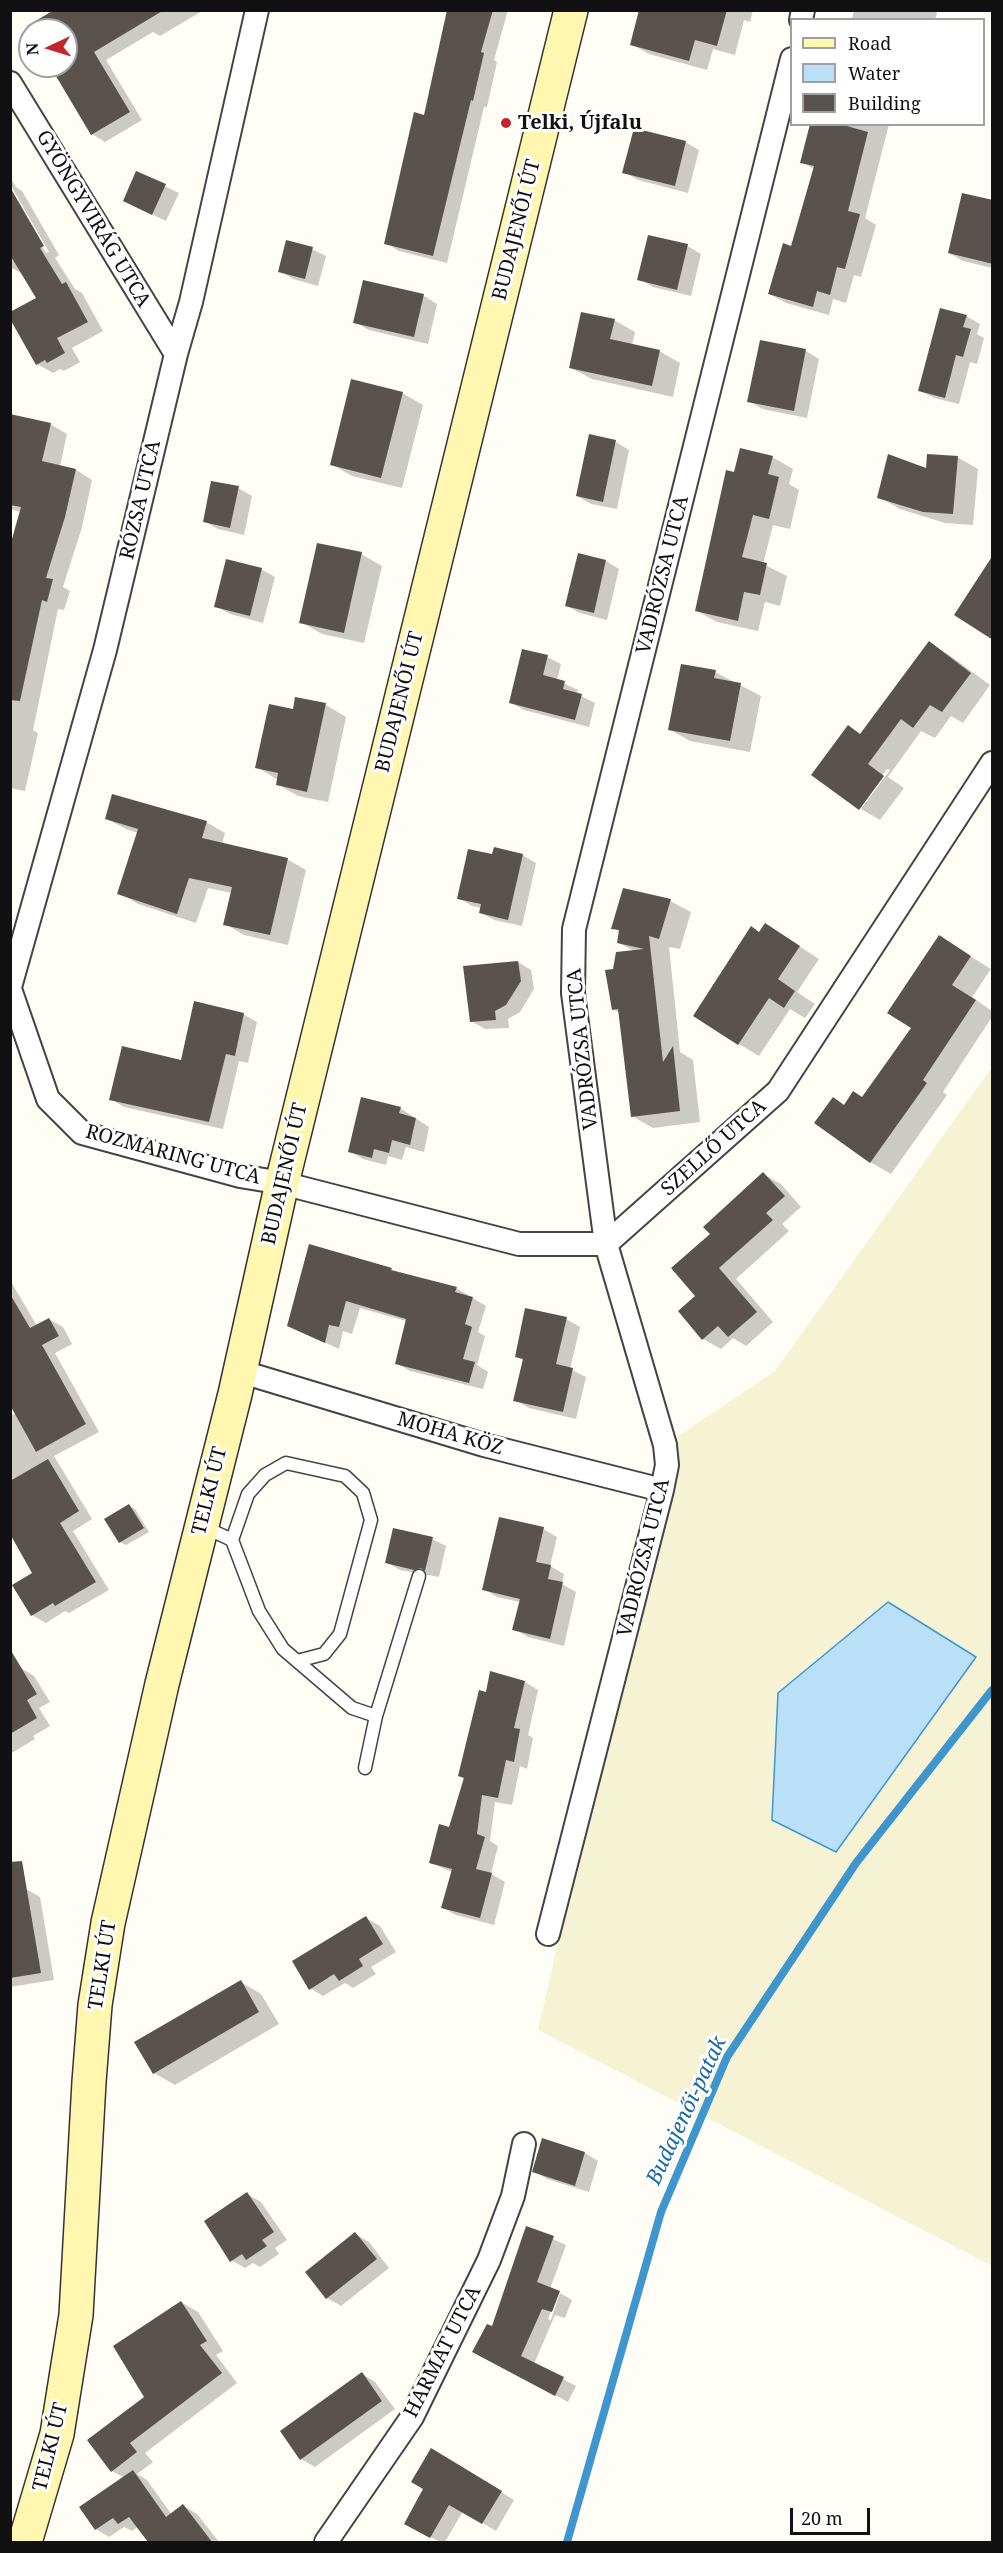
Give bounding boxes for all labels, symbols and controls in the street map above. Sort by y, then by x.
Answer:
north arrow [18,18,78,78]
legend [790,18,985,126]
text: Road [848,31,891,55]
text: N [21,42,43,56]
text: Water [848,61,900,85]
text: Building [848,91,921,115]
place label: Telki, Újfalu [518,111,642,135]
marker: Telki, Újfalu [499,116,513,130]
street label: GYÖNGYVIRÁG UTCA [31,126,155,312]
street label: BUDAJENŐI ÚT [488,157,546,303]
street label: RÓZSA UTCA [116,438,166,562]
street label: VADRÓZSA UTCA [632,493,694,657]
street label: BUDAJENŐI ÚT [371,629,429,775]
street label: VADRÓZSA UTCA [563,967,603,1131]
street label: SZELLŐ UTCA [657,1095,771,1201]
street label: BUDAJENŐI ÚT [257,1101,313,1247]
street label: ROZMARING UTCA [83,1120,263,1190]
street label: MOHA KÖZ [394,1407,506,1461]
street label: TELKI ÚT [187,1444,233,1538]
street label: VADRÓZSA UTCA [613,1476,675,1640]
street label: TELKI ÚT [84,1919,122,2011]
water label: Budajenői-patak [642,2033,732,2189]
street label: HARMAT UTCA [399,2282,487,2422]
street label: TELKI ÚT [28,2400,74,2494]
scale bar [793,2496,872,2534]
text: 20 m [801,2506,843,2530]

